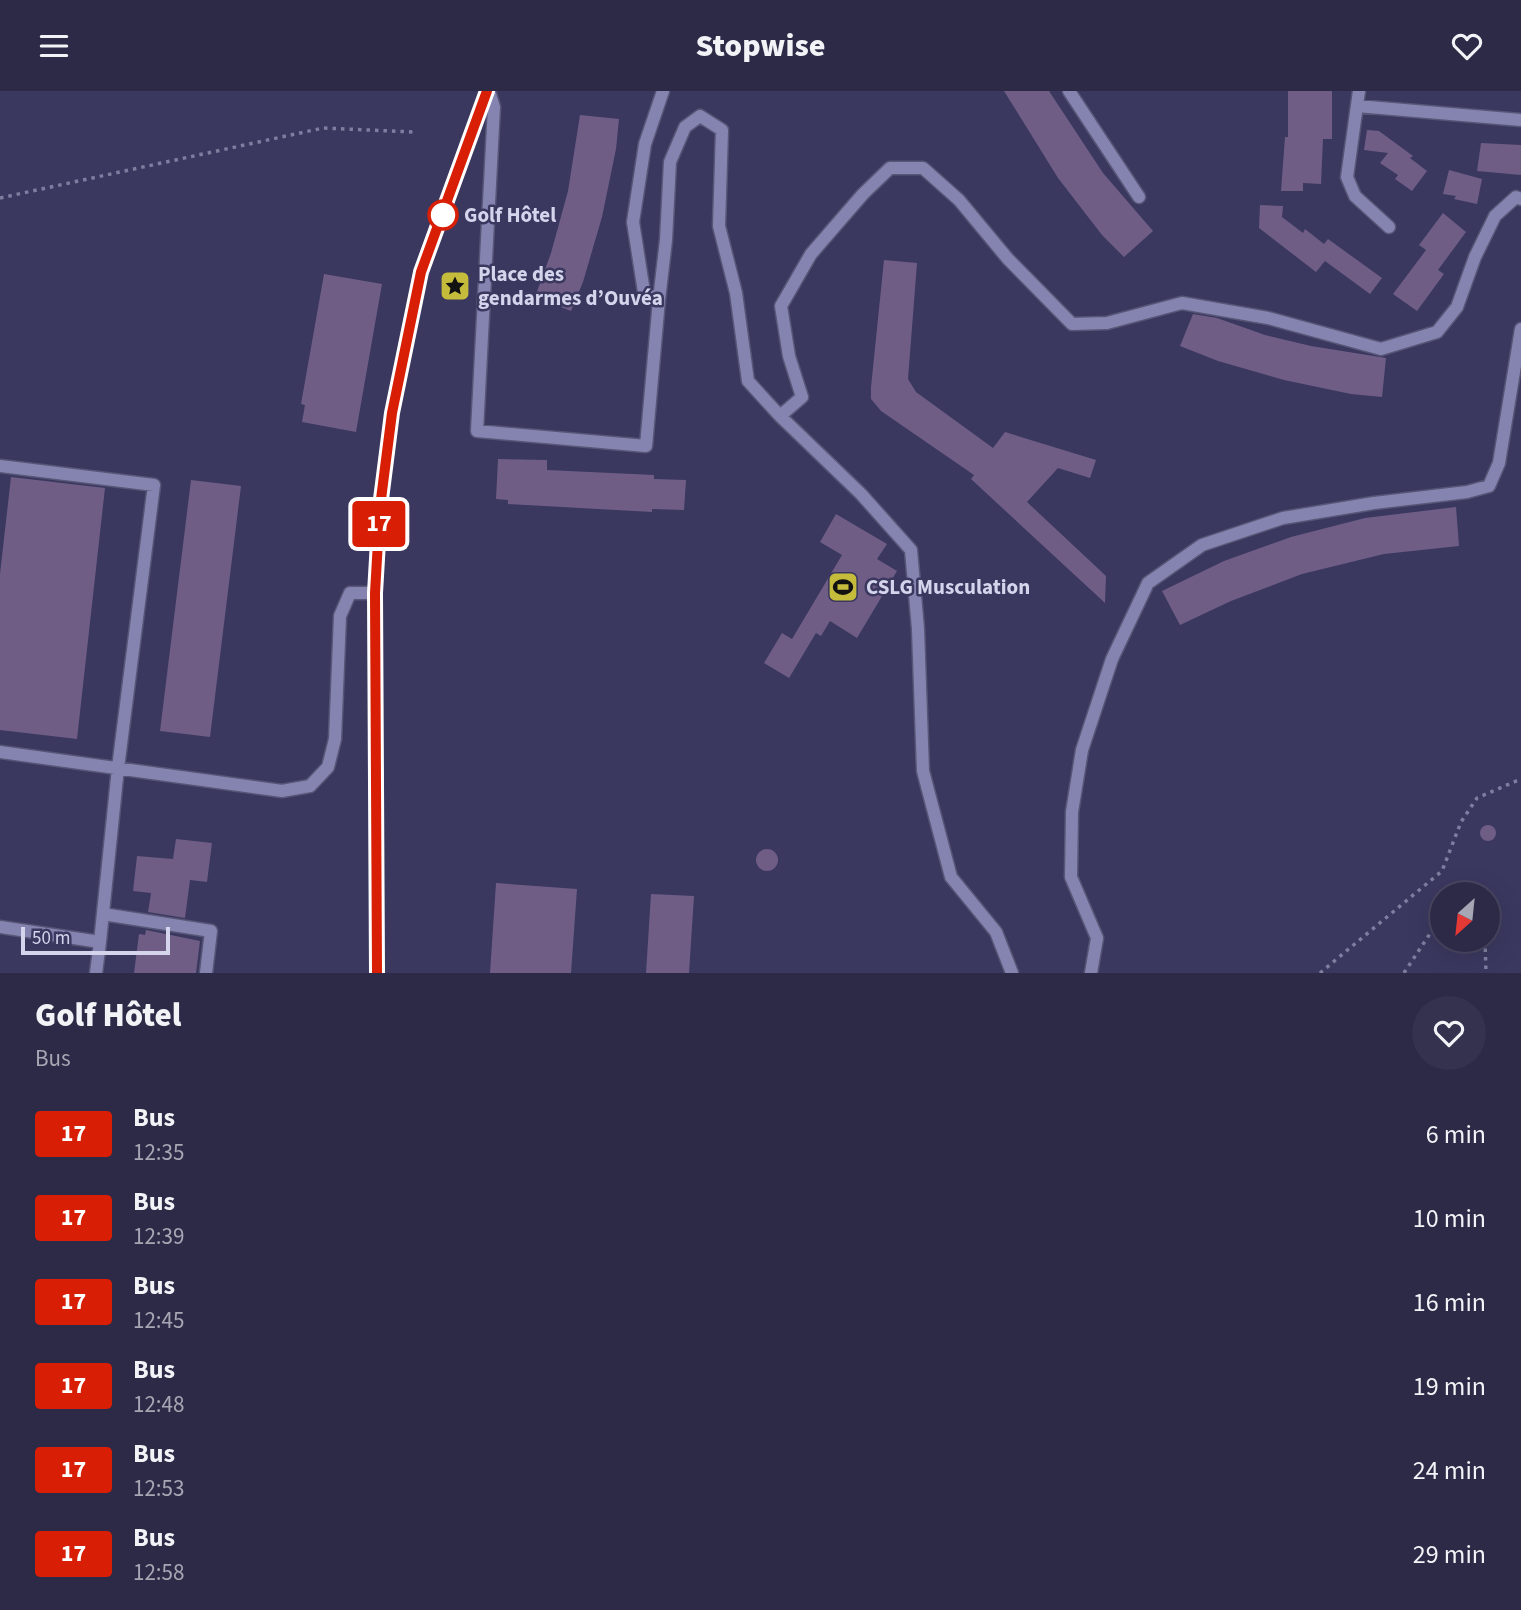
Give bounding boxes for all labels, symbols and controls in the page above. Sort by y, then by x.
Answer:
text: Stopwise [695,23,826,69]
icon: menu [35,27,73,65]
icon: heart [1448,27,1486,65]
marker: Golf Hôtel [428,200,458,230]
place label: Golf Hôtel [464,200,556,230]
place label: Place des gendarmes d’Ouvéa [478,259,663,313]
place icon: Place des gendarmes d’Ouvéa [438,269,472,303]
line badge: 17 [348,501,410,547]
text: 17 [366,506,392,541]
sports icon: CSLG Musculation [826,570,860,604]
place label: CSLG Musculation [866,572,1030,602]
north arrow [1430,882,1500,952]
map controls [1430,882,1500,952]
scale bar [21,924,170,956]
text: 50 m [32,925,70,952]
text: Golf Hôtel [35,992,181,1039]
button: heart [1412,996,1486,1070]
text: Bus [35,1042,71,1075]
text: Bus [133,1099,175,1136]
text: 17 [61,1116,86,1151]
text: 6 min [1426,1116,1486,1153]
text: 12:35 [133,1136,184,1169]
text: Bus [133,1183,175,1220]
text: 17 [61,1200,86,1235]
text: 10 min [1413,1200,1486,1237]
text: 12:39 [133,1220,184,1253]
text: Bus [133,1267,175,1304]
text: 17 [61,1284,86,1319]
text: 16 min [1413,1284,1486,1321]
text: 12:45 [133,1304,184,1337]
text: Bus [133,1351,175,1388]
text: 17 [61,1368,86,1403]
text: 19 min [1413,1368,1486,1405]
text: 12:48 [133,1388,184,1421]
text: Bus [133,1435,175,1472]
text: 17 [61,1452,86,1487]
text: 24 min [1413,1452,1486,1489]
text: 12:53 [133,1472,184,1505]
text: Bus [133,1519,175,1556]
text: 17 [61,1536,86,1571]
text: 29 min [1413,1536,1486,1573]
text: 12:58 [133,1556,184,1589]

